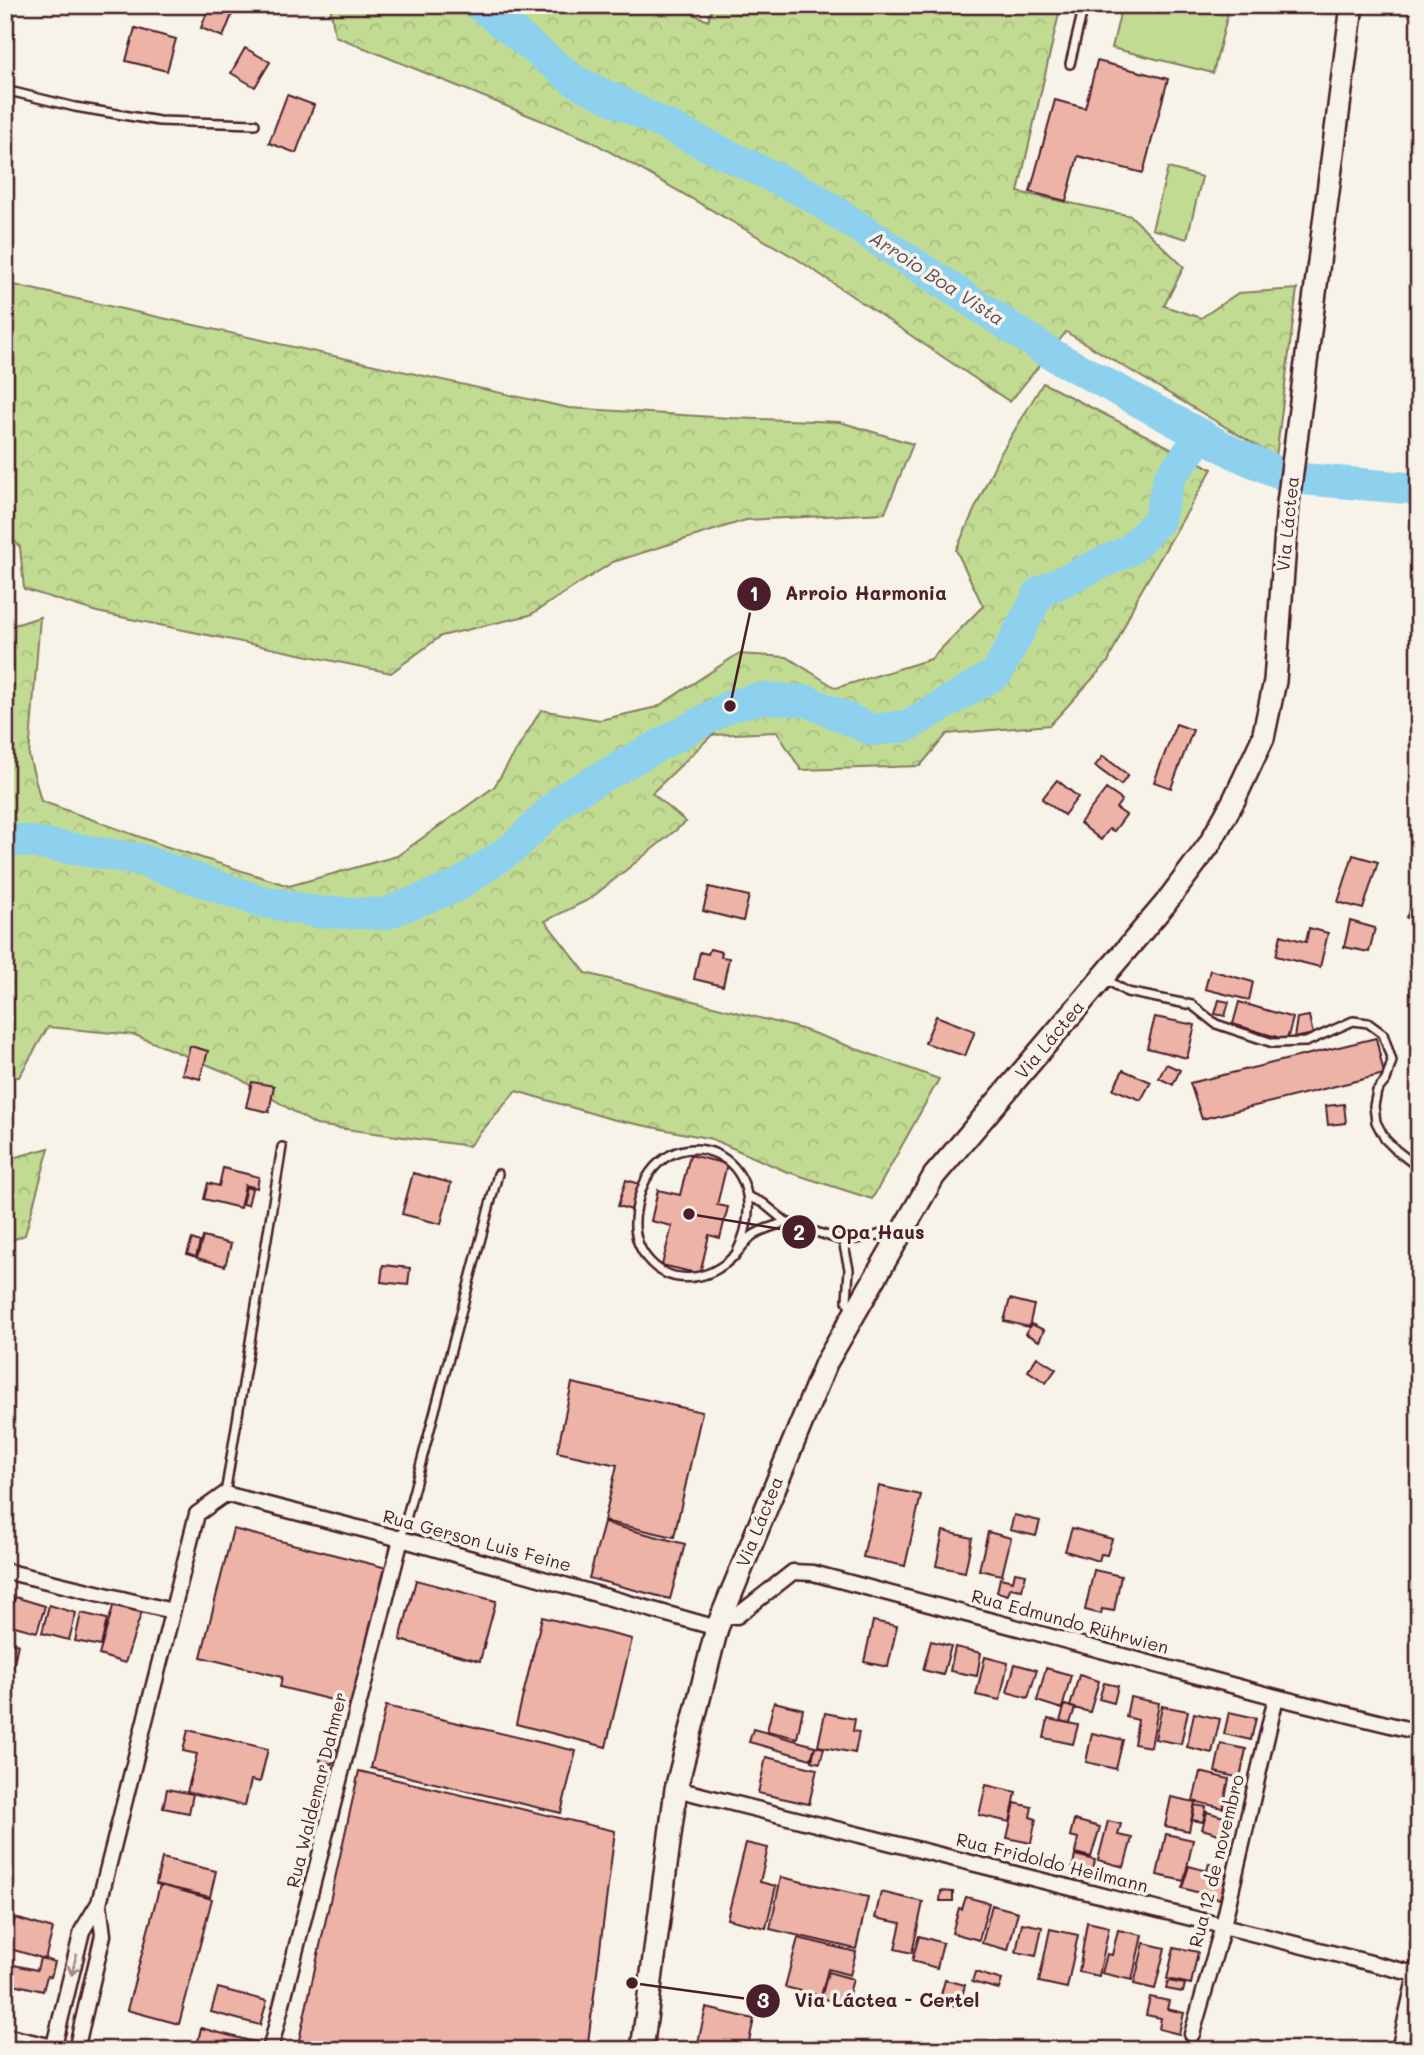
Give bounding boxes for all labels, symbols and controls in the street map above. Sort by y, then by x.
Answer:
water label: Arroio Boa Vista [865,225,1009,330]
street label: Via Láctea [1270,475,1304,573]
callout: Arroio Harmonia [736,574,961,614]
text: 1 [749,579,759,606]
text: Arroio Harmonia [785,580,947,605]
street label: Via Láctea [1009,995,1089,1084]
callout: Opa Haus [782,1212,938,1252]
text: 2 [793,1218,805,1245]
text: Opa Haus [831,1219,925,1244]
street label: Via Láctea [730,1473,788,1570]
street label: Rua Gerson Luis Feine [380,1503,574,1577]
street label: Rua Edmundo Rührwien [969,1583,1172,1659]
street label: Rua Waldemar Dahmer [280,1689,352,1890]
street label: Rua 12 de novembro [1183,1772,1249,1950]
street label: Rua Fridoldo Heilmann [954,1827,1151,1897]
one-way arrow [67,1954,80,1976]
callout: Via Láctea - Certel [745,1981,993,2021]
text: 3 [757,1986,769,2013]
text: Via Láctea - Certel [795,1987,979,2012]

